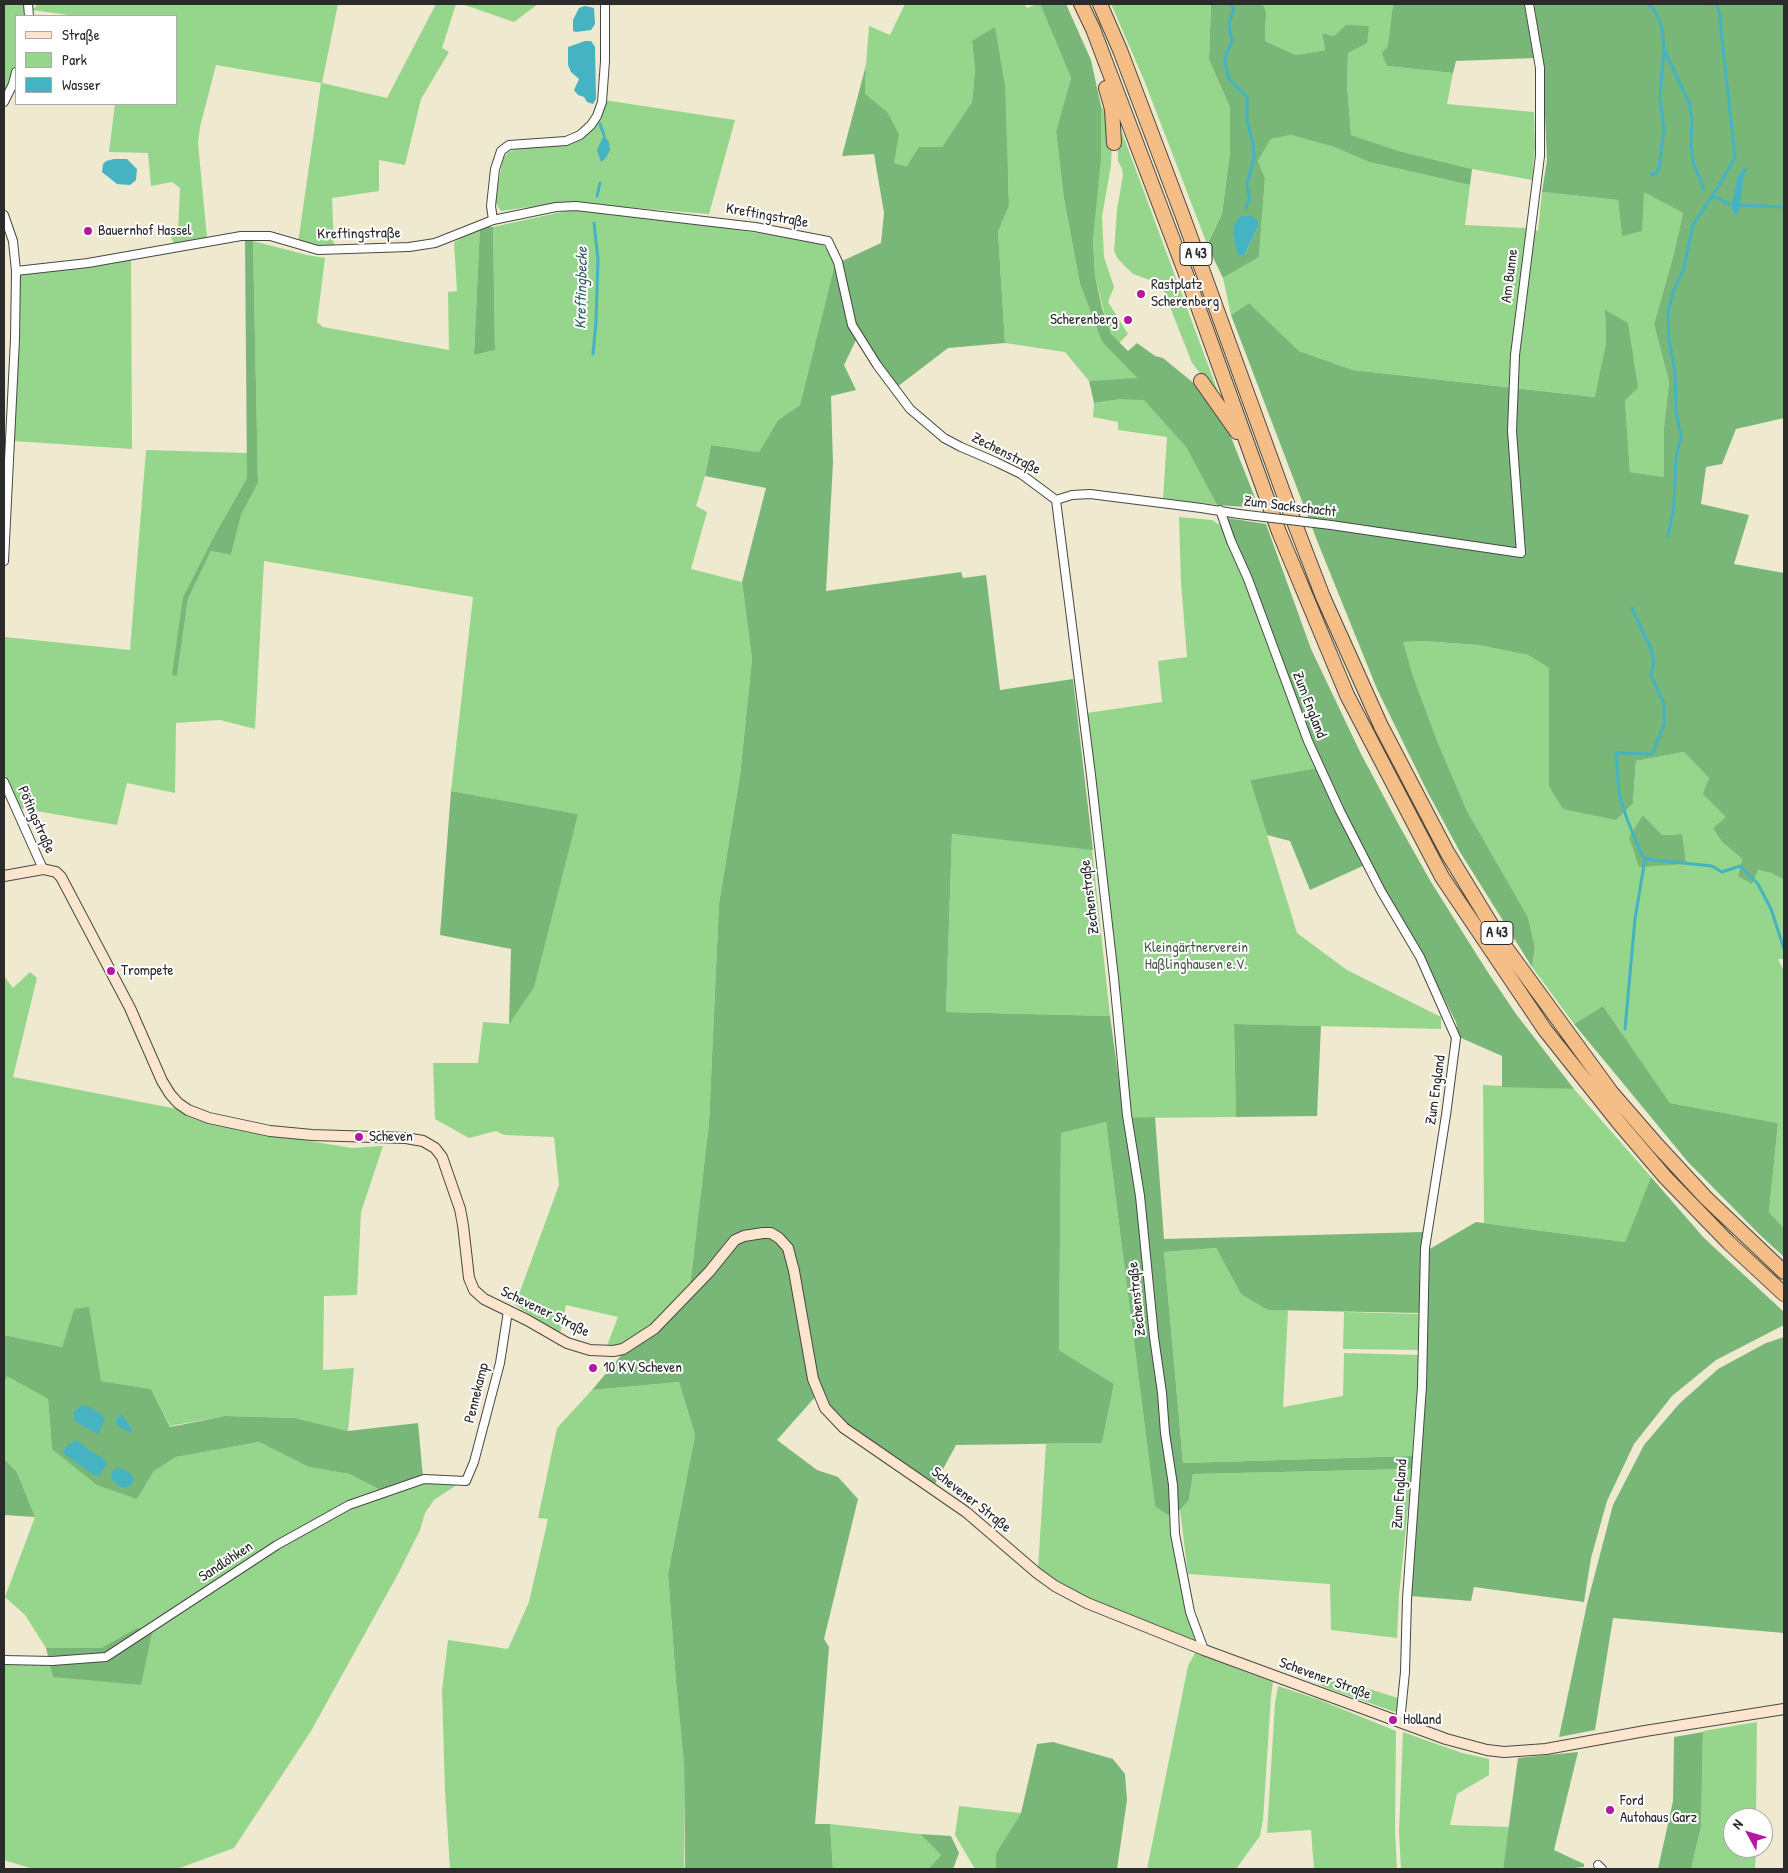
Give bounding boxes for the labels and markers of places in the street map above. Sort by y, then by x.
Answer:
place label: Bauernhof Hassel [98,222,192,240]
marker: Bauernhof Hassel [82,225,94,237]
place label: Rastplatz Scherenberg [1151,276,1219,311]
marker: Rastplatz Scherenberg [1135,288,1147,300]
place label: Scherenberg [1050,311,1118,329]
marker: Scherenberg [1122,314,1134,326]
place label: Trompete [121,962,174,980]
marker: Trompete [105,965,117,977]
place label: Scheven [369,1128,413,1146]
marker: Scheven [353,1131,365,1143]
place label: 10 KV Scheven [603,1359,682,1377]
marker: 10 KV Scheven [587,1362,599,1374]
place label: Holland [1403,1711,1441,1729]
marker: Holland [1387,1714,1399,1726]
place label: Ford Autohaus Garz [1620,1792,1697,1827]
marker: Ford Autohaus Garz [1604,1804,1616,1816]

